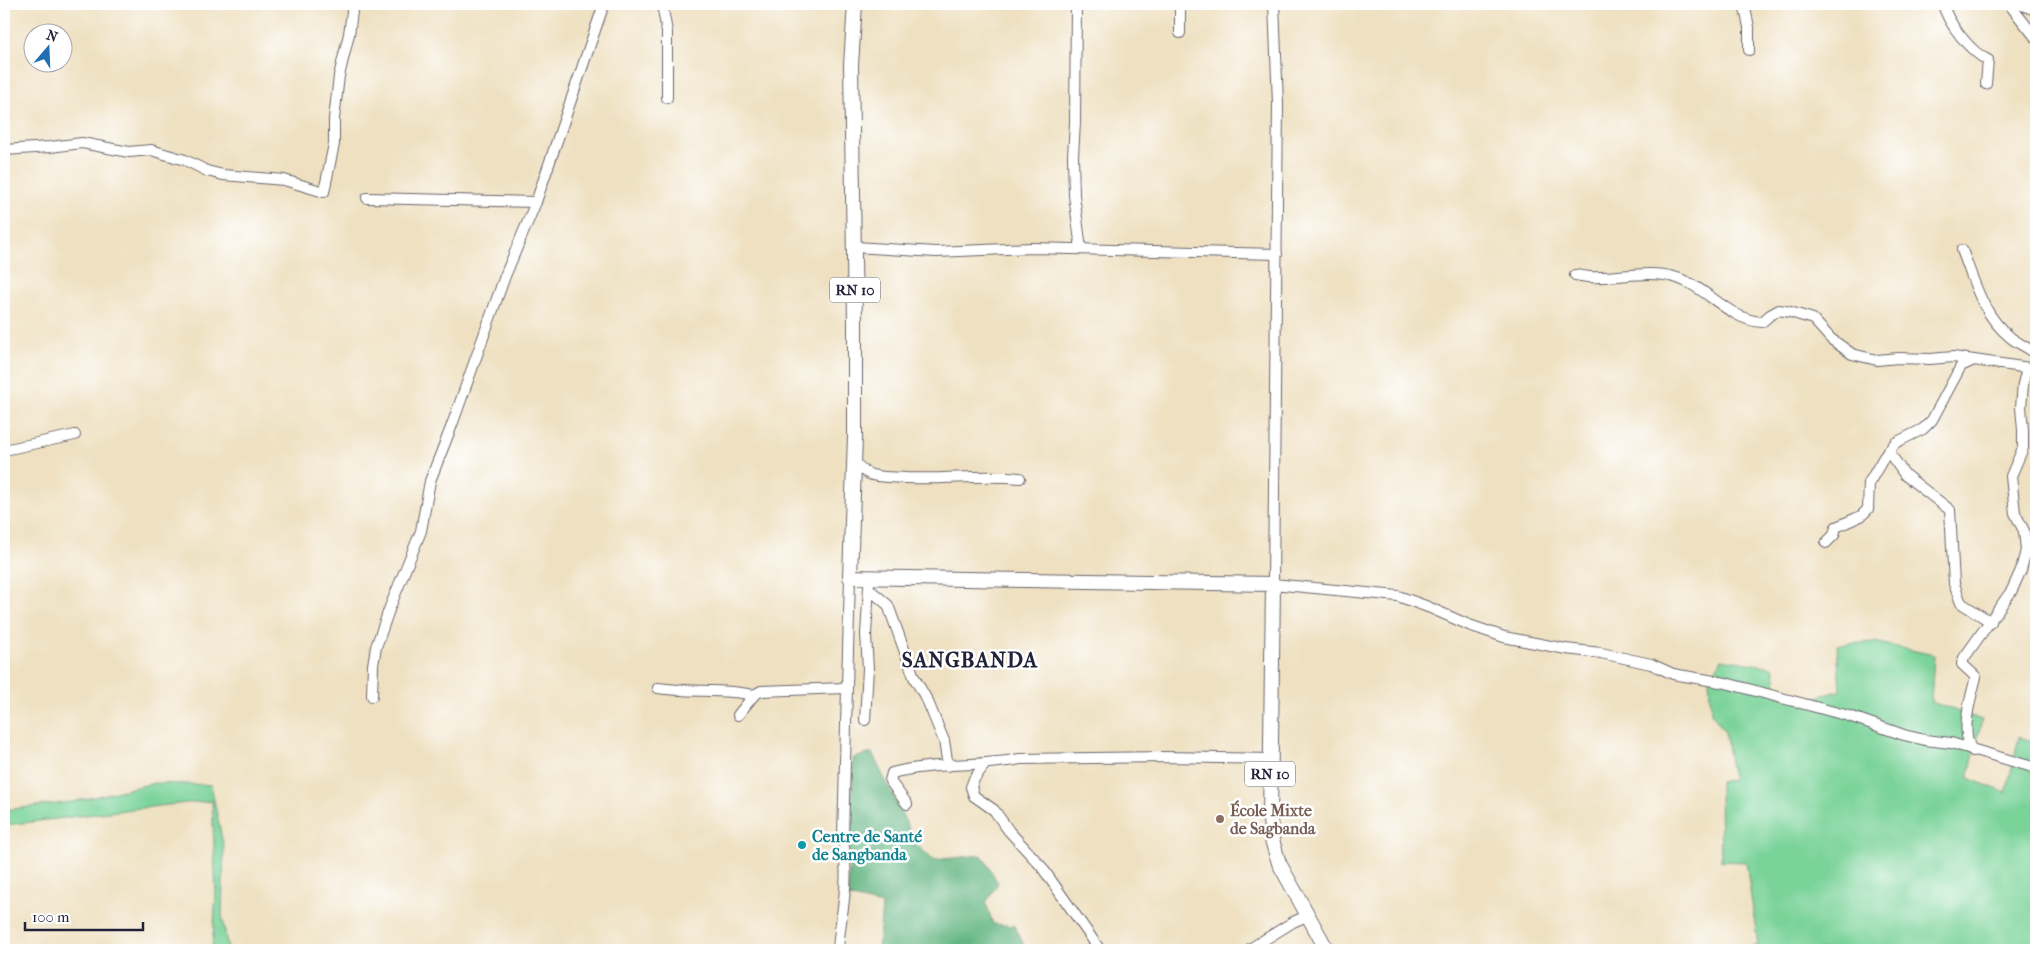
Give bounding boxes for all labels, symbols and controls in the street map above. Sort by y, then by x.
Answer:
north arrow [22,22,72,72]
text: N [44,26,60,46]
road number: RN 10 [830,278,880,302]
district label: SANGBANDA [902,648,1039,672]
road number: RN 10 [1245,762,1295,786]
place label: École Mixte de Sagbanda [1230,800,1316,839]
marker: École Mixte de Sagbanda [1214,813,1226,825]
place label: Centre de Santé de Sangbanda [812,827,922,865]
marker: Centre de Santé de Sangbanda [796,839,808,851]
scale bar [25,899,142,931]
text: 100 m [32,908,70,926]

